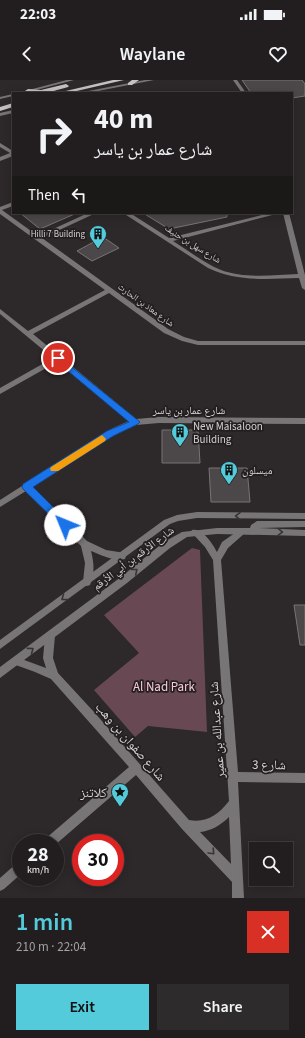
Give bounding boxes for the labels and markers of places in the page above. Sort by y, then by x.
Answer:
building icon: Hilli 7 Building [88,224,108,249]
place label: Hilli 7 Building [31,228,85,241]
pin [41,341,75,375]
place label: New Maisaloon Building [193,419,263,447]
building icon: New Maisaloon Building [170,422,190,447]
building icon: ميسلون [219,460,239,485]
place label: ميسلون [242,463,273,478]
place icon: كلاتنز [110,782,130,807]
place label: كلاتنز [79,784,108,802]

